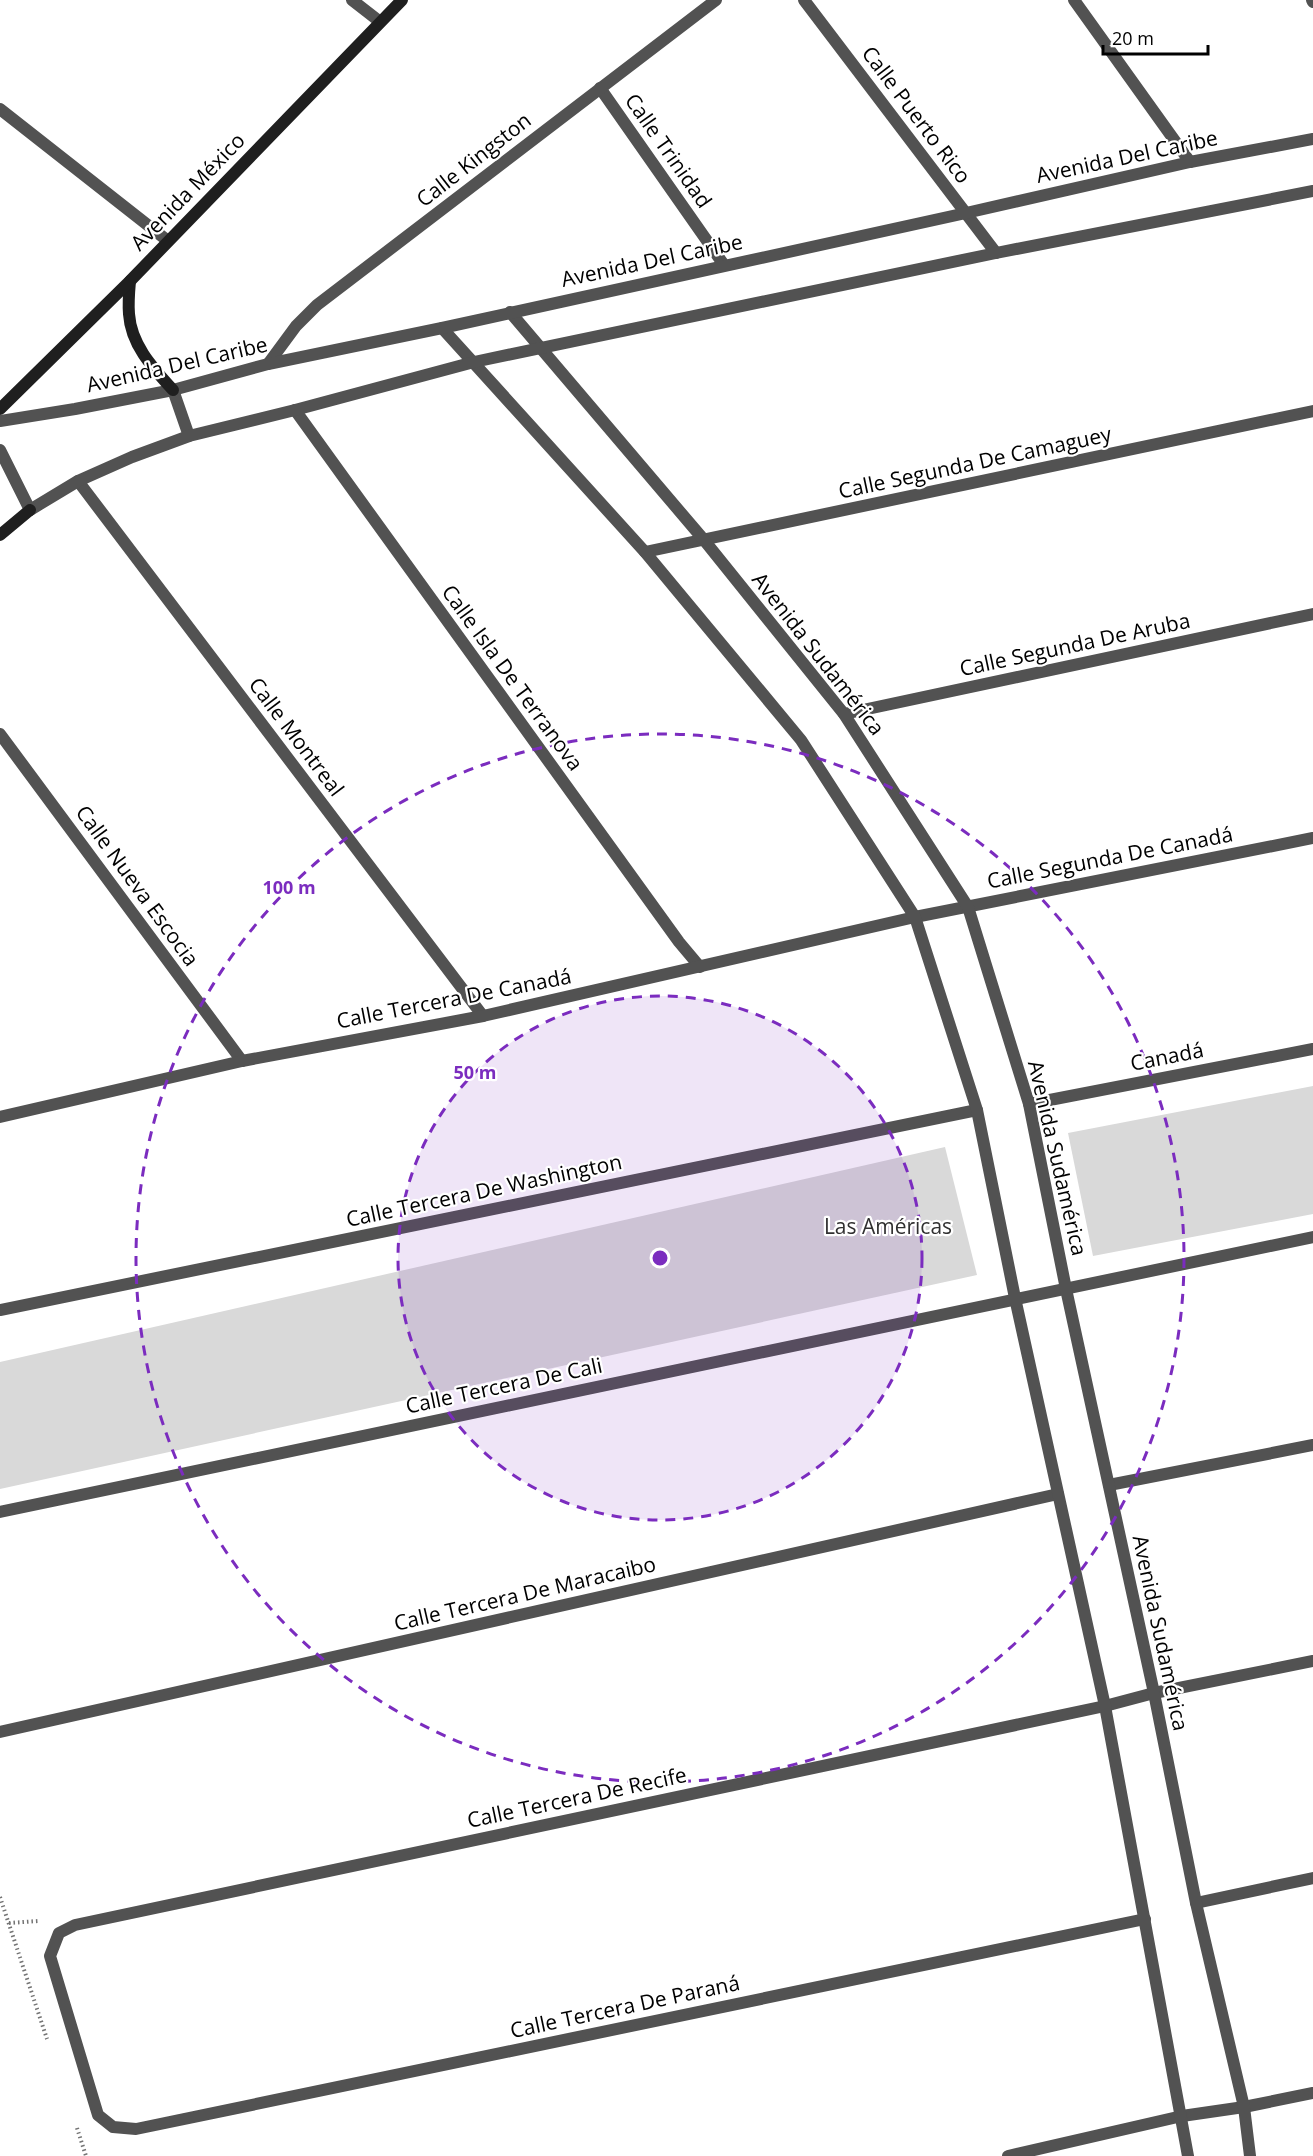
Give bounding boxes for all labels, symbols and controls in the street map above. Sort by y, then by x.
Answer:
scale bar [1103,18,1208,56]
text: 20 m [1112,26,1154,50]
street label: Calle Puerto Rico [856,40,978,189]
street label: Calle Trinidad [619,88,719,213]
street label: Calle Kingston [410,106,536,213]
street label: Avenida Del Caribe [1033,123,1220,189]
street label: Avenida México [124,126,251,256]
street label: Avenida Del Caribe [558,227,745,293]
street label: Avenida Del Caribe [84,330,270,398]
street label: Calle Segunda De Camaguey [836,419,1114,505]
street label: Avenida Sudamérica [746,566,891,741]
street label: Calle Isla De Terranova [436,579,590,776]
street label: Calle Segunda De Aruba [957,606,1193,682]
street label: Calle Montreal [243,671,351,802]
street label: Calle Nueva Escocia [70,799,206,971]
street label: Calle Segunda De Canadá [985,819,1235,895]
text: 100 m [262,875,316,899]
street label: Calle Tercera De Canadá [334,962,574,1035]
street label: Canadá [1128,1035,1206,1077]
street label: Avenida Sudamérica [1022,1057,1094,1258]
text: 50 m [454,1060,496,1084]
street label: Calle Tercera De Washington [343,1147,624,1233]
park label: Las Américas [824,1212,952,1240]
centre of rings [650,1248,670,1268]
street label: Calle Tercera De Cali [403,1351,605,1420]
street label: Avenida Sudamérica [1127,1532,1195,1733]
street label: Calle Tercera De Maracaibo [391,1549,659,1637]
street label: Calle Tercera De Recife [464,1760,689,1834]
street label: Calle Tercera De Paraná [508,1968,742,2044]

